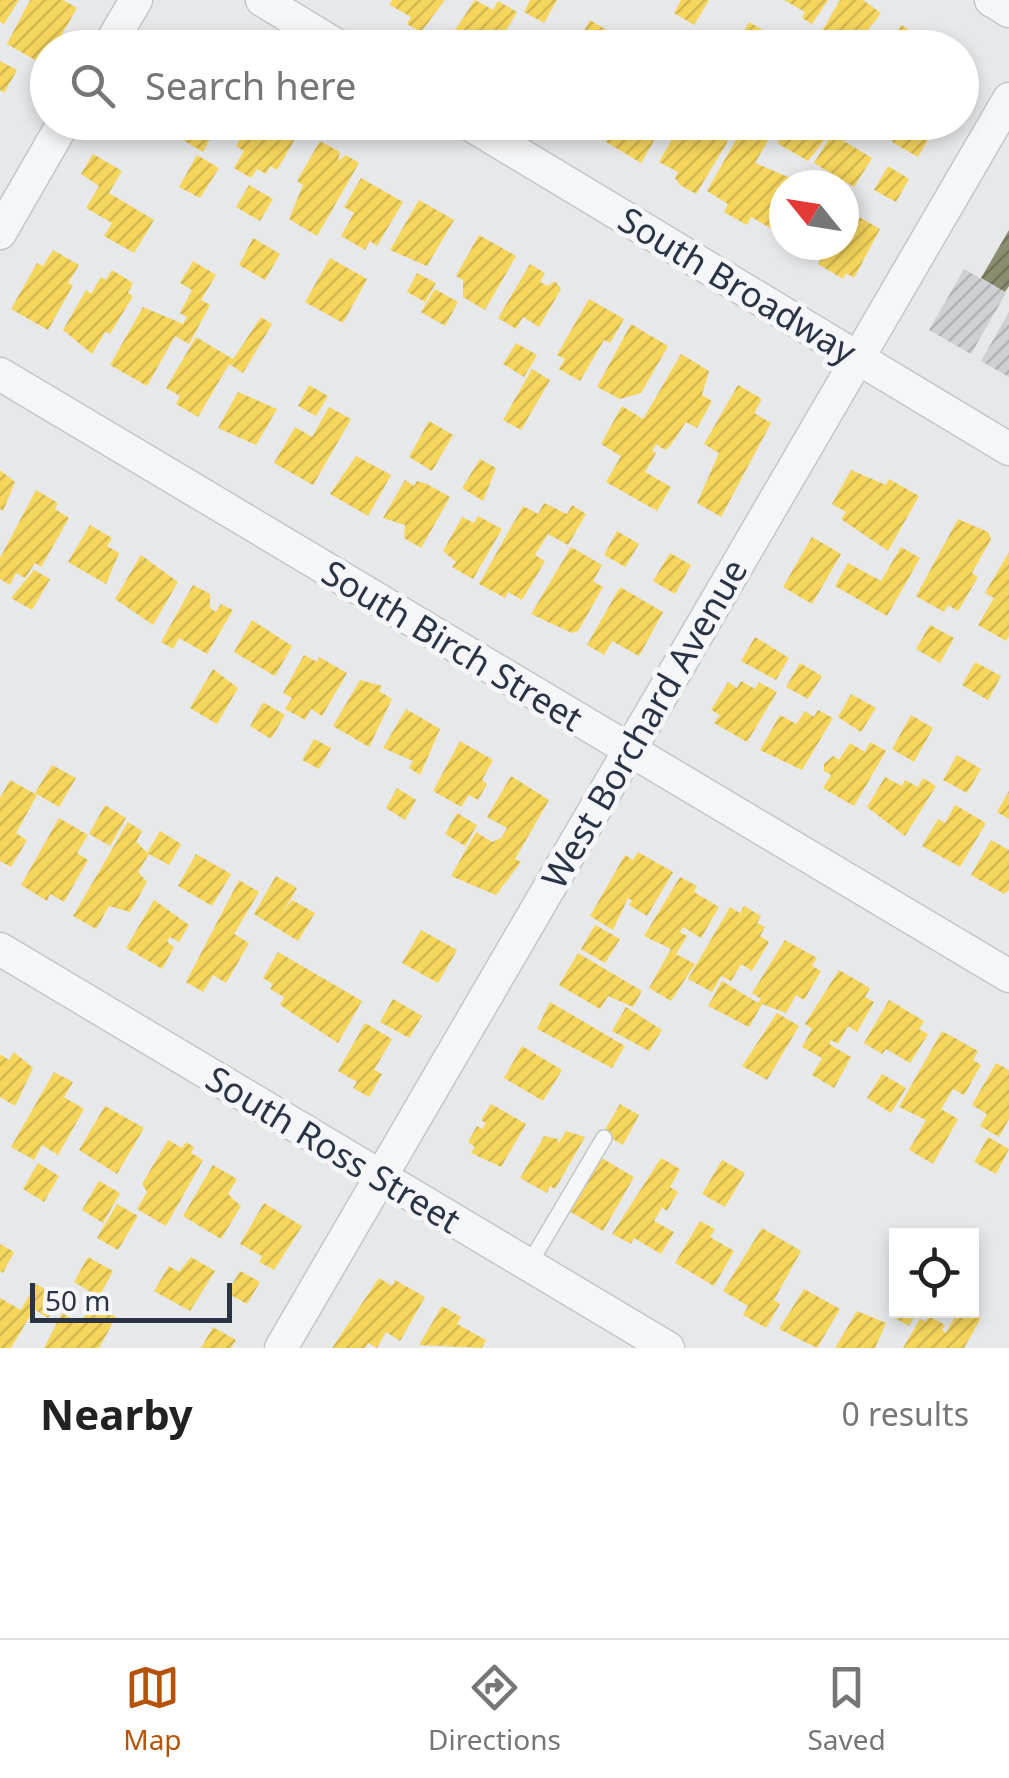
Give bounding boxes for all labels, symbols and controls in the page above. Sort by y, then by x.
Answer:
search box [30,30,979,140]
icon: search [65,58,120,113]
text: Search here [145,59,356,111]
north arrow [769,170,859,260]
street label: South Broadway [610,195,865,374]
street label: South Birch Street [314,548,592,741]
street label: West Borchard Avenue [530,550,757,897]
street label: South Ross Street [198,1054,470,1243]
map controls [889,1228,979,1318]
button: locate [889,1228,979,1318]
scale bar [30,1278,232,1322]
text: 50 m [45,1281,111,1319]
text: Nearby [40,1385,193,1442]
text: 0 results [842,1392,969,1435]
tab: Map [123,1660,182,1758]
tab: Directions [428,1660,561,1758]
tab: Saved [807,1660,886,1758]

